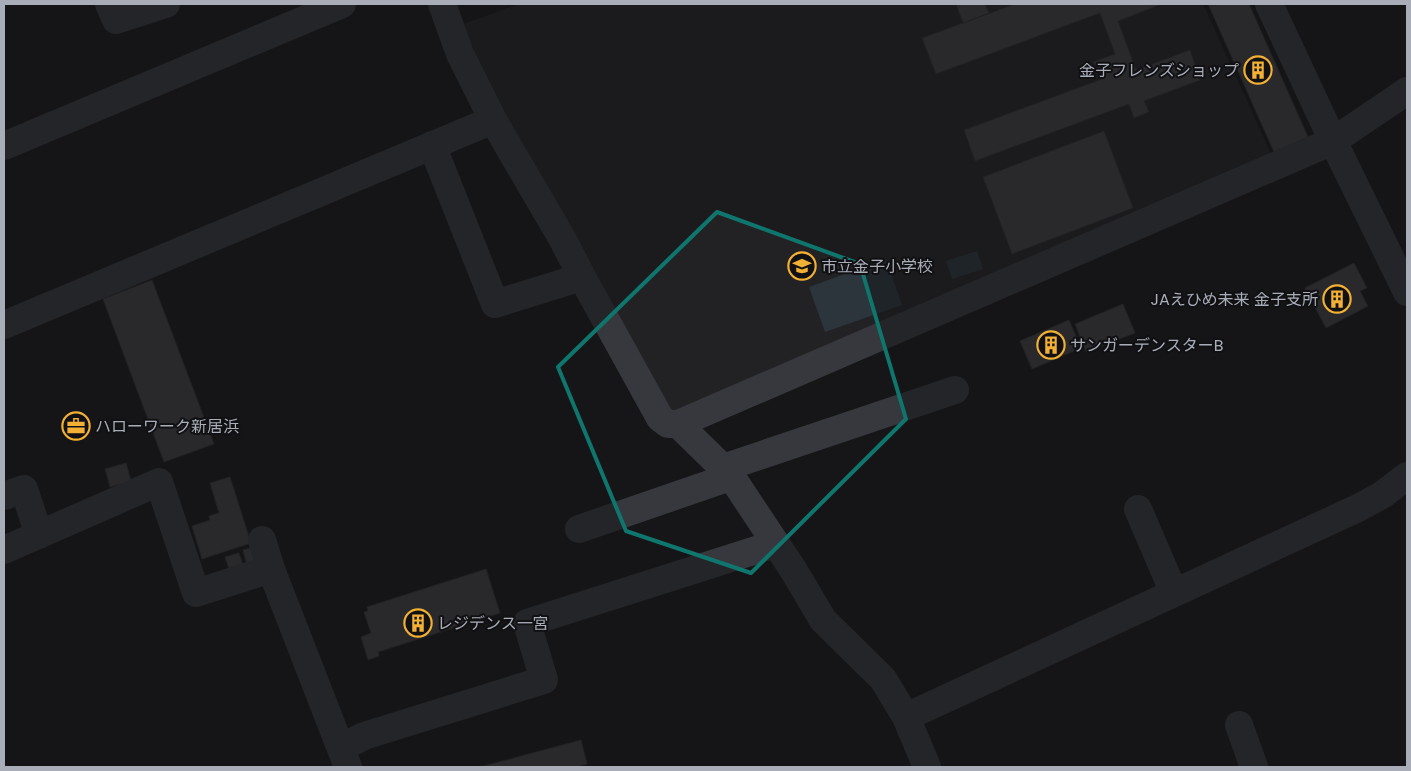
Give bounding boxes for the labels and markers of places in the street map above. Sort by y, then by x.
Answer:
building icon: 金子フレンズショップ [1243,55,1273,85]
place label: 金子フレンズショップ [1079,59,1239,82]
school or university icon: 市立金子小学校 [787,251,817,281]
place label: 市立金子小学校 [821,255,933,278]
building icon: JAえひめ未来 金子支所 [1322,284,1352,314]
place label: JAえひめ未来 金子支所 [1150,288,1318,311]
building icon: サンガーデンスターB [1036,330,1066,360]
place label: サンガーデンスターB [1070,334,1224,357]
office icon: ハローワーク新居浜 [61,411,91,441]
place label: ハローワーク新居浜 [95,415,239,438]
building icon: レジデンス一宮 [403,608,433,638]
place label: レジデンス一宮 [437,612,549,635]

